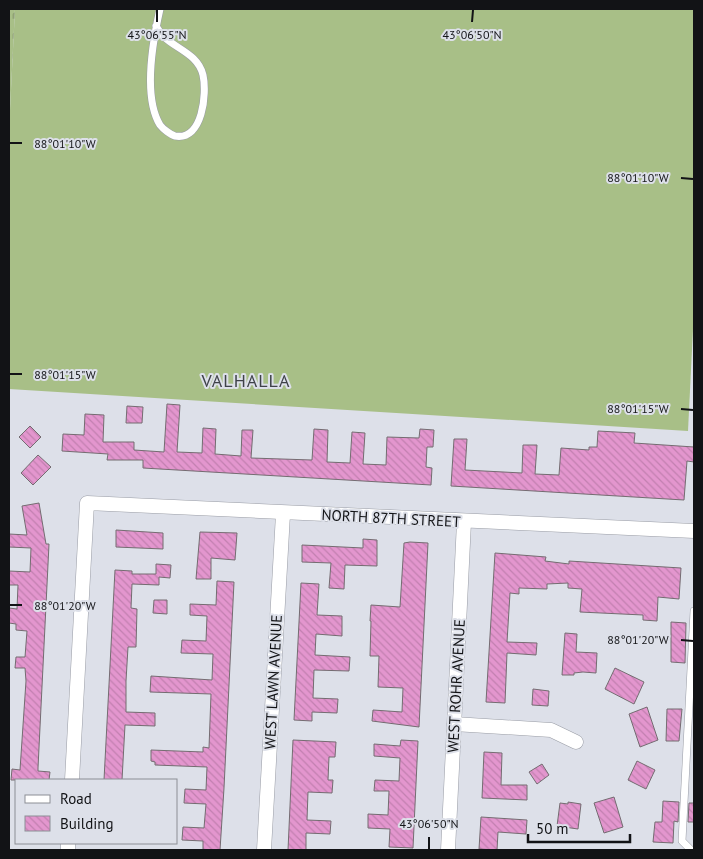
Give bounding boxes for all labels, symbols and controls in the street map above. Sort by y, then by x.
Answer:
text: 43°06'55"N [127,27,187,42]
text: 43°06'50"N [442,27,502,42]
text: 88°01'10"W [34,136,96,151]
text: 88°01'10"W [607,170,669,185]
text: 88°01'15"W [34,367,96,382]
district label: VALHALLA [200,369,291,392]
text: 88°01'15"W [607,401,669,416]
street label: NORTH 87TH STREET [321,505,462,531]
text: 88°01'20"W [34,598,96,613]
street label: WEST LAWN AVENUE [260,614,286,750]
street label: WEST ROHR AVENUE [443,619,469,753]
text: 88°01'20"W [607,632,669,647]
legend [15,779,178,844]
text: Road [60,789,92,808]
scale bar [528,812,630,844]
text: Building [60,814,114,833]
text: 43°06'50"N [399,816,459,831]
text: 50 m [536,819,569,838]

